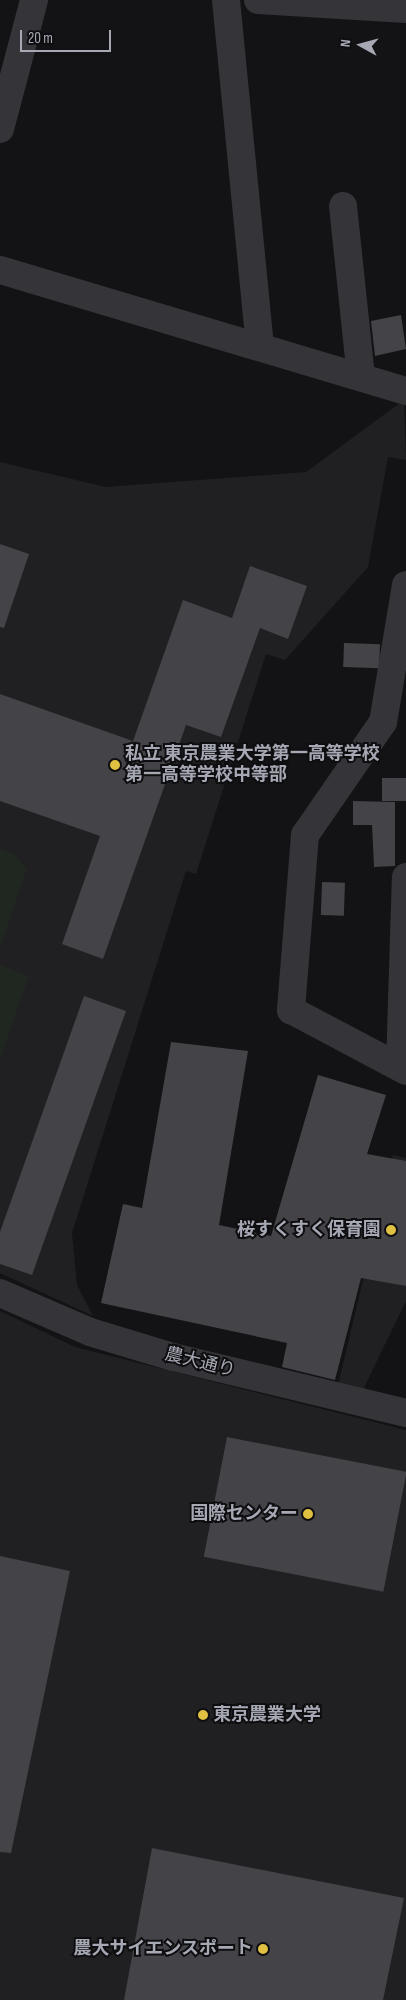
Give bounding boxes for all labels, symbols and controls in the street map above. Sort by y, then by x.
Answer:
scale bar [22,20,114,52]
north arrow [336,20,386,70]
text: 20 m [28,29,53,48]
text: N [337,38,355,48]
place label: 私立 東京農業大学第一高等学校 第一高等学校中等部 [125,744,380,786]
marker: 私立 東京農業大学第一高等学校 第一高等学校中等部 [109,759,121,771]
place label: 桜すくすく保育園 [237,1219,381,1241]
marker: 桜すくすく保育園 [385,1224,397,1236]
street label: 農大通り [162,1344,238,1382]
place label: 国際センター [190,1503,298,1525]
marker: 国際センター [302,1508,314,1520]
place label: 東京農業大学 [213,1704,321,1726]
marker: 東京農業大学 [197,1709,209,1721]
place label: 農大サイエンスポート [73,1938,253,1960]
marker: 農大サイエンスポート [257,1943,269,1955]

